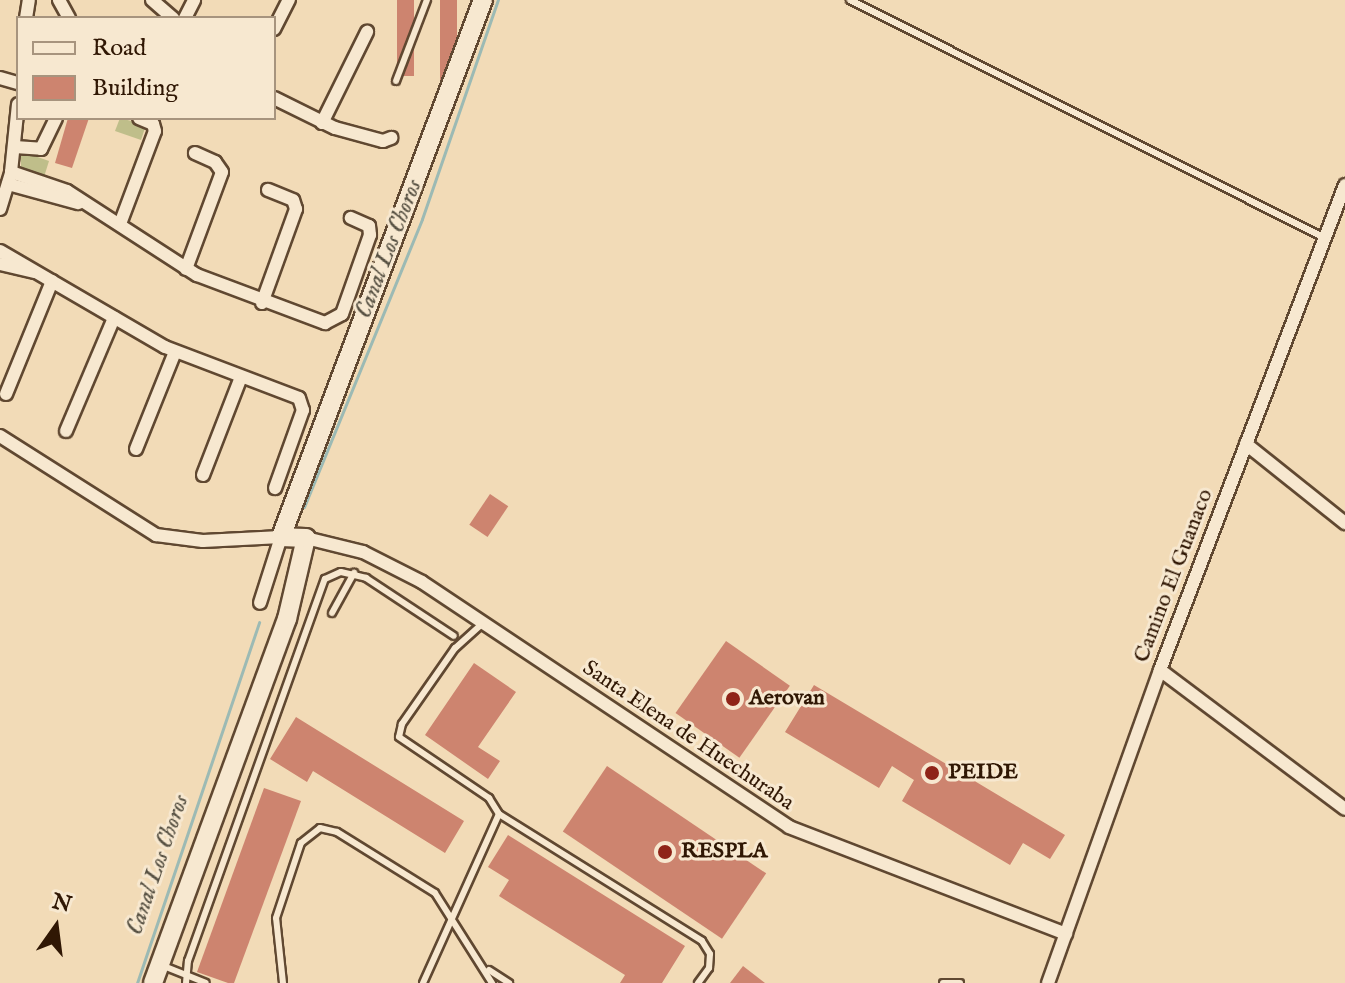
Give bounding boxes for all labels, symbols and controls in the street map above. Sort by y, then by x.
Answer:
legend [16,16,276,120]
text: Road [92,33,146,64]
text: Building [92,73,178,104]
water label: Canal Los Choros [349,176,429,322]
street label: Camino El Guanaco [1129,486,1219,666]
street label: Santa Elena de Huechuraba [577,655,799,817]
place label: Aerovan [749,686,825,712]
marker: Aerovan [724,690,742,708]
place label: PEIDE [948,760,1018,786]
marker: PEIDE [923,764,941,782]
water label: Canal Los Choros [121,791,195,939]
place label: RESPLA [681,839,767,865]
marker: RESPLA [656,843,674,861]
north arrow [16,887,96,967]
text: N [49,888,74,920]

